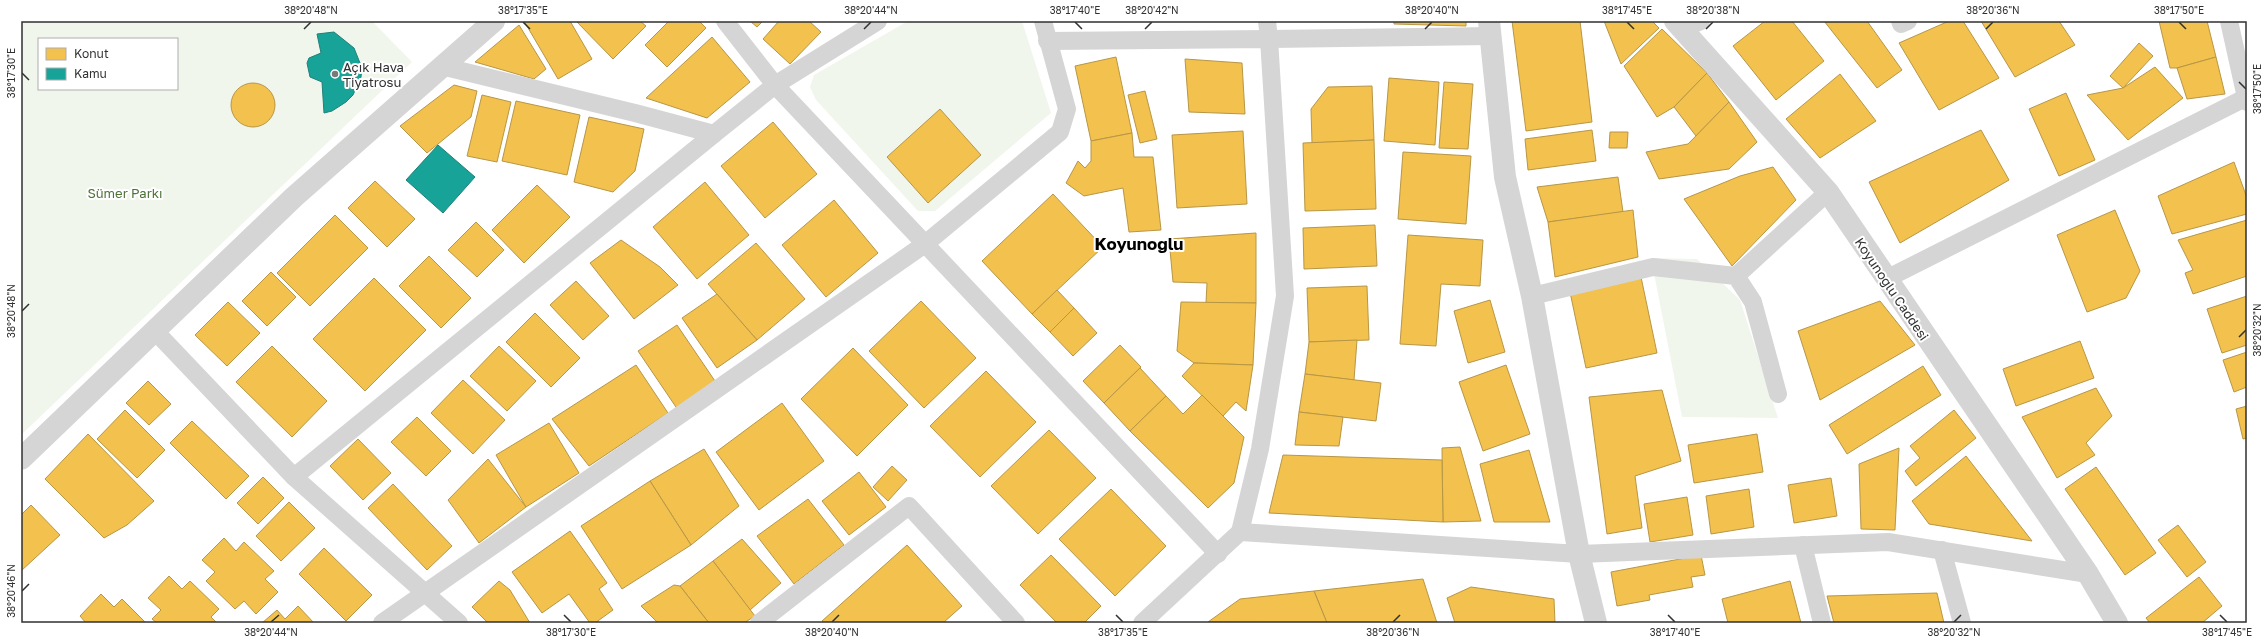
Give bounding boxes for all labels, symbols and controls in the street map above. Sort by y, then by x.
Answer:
text: 38°20'48"N [284,4,338,16]
text: 38°17'35"E [498,4,548,16]
text: 38°20'44"N [844,4,898,16]
text: 38°17'40"E [1050,4,1100,16]
text: 38°20'42"N [1125,4,1179,16]
text: 38°20'40"N [1405,4,1459,16]
text: 38°17'45"E [1602,4,1652,16]
text: 38°20'38"N [1686,4,1740,16]
text: 38°20'36"N [1966,4,2020,16]
text: 38°17'50"E [2154,4,2204,16]
legend [38,38,178,90]
text: Konut [74,46,109,61]
text: 38°17'30"E [5,48,17,98]
place label: Açık Hava Tiyatrosu [343,59,404,90]
text: 38°17'50"E [2251,64,2263,114]
text: Kamu [74,66,107,81]
marker: Açık Hava Tiyatrosu [330,69,340,79]
park label: Sümer Parkı [87,185,163,201]
district label: Koyunoğlu [1095,233,1183,254]
street label: Koyunoğlu Caddesi [1852,235,1932,343]
text: 38°20'48"N [5,284,17,338]
text: 38°20'32"N [2251,303,2263,357]
text: 38°20'46"N [5,564,17,618]
text: 38°20'44"N [244,626,298,638]
text: 38°17'30"E [546,626,596,638]
text: 38°20'40"N [805,626,859,638]
text: 38°17'35"E [1098,626,1148,638]
text: 38°20'36"N [1366,626,1420,638]
text: 38°17'40"E [1650,626,1700,638]
text: 38°20'32"N [1927,626,1981,638]
text: 38°17'45"E [2202,626,2252,638]

